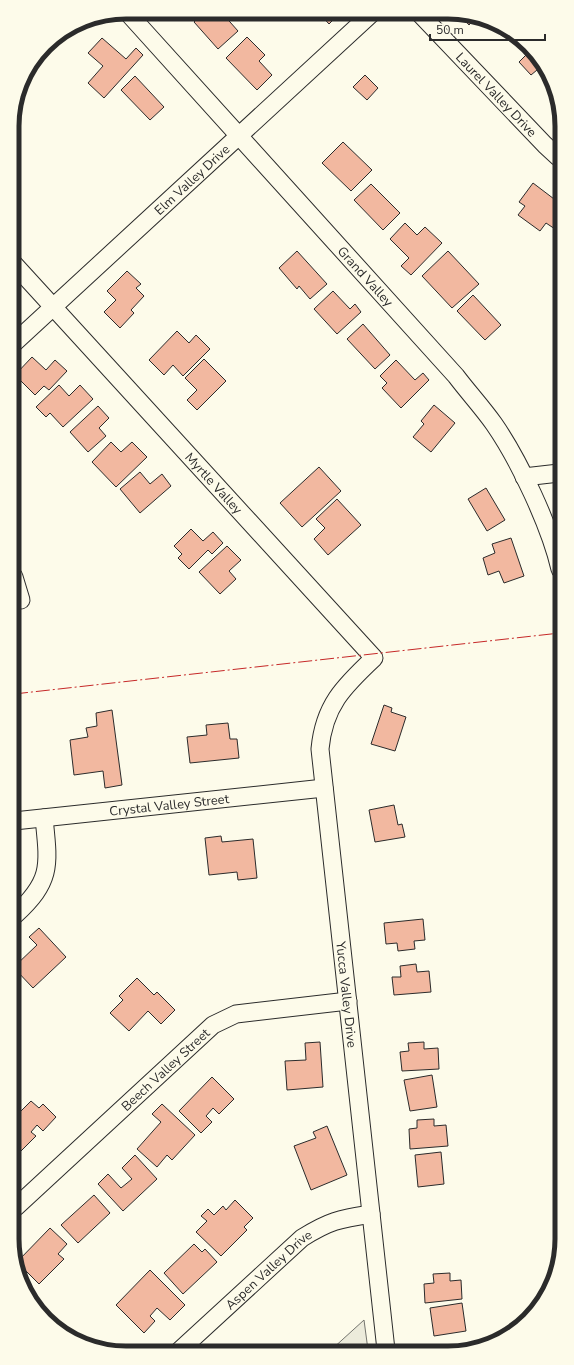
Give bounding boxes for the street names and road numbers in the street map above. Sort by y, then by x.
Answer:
street label: Laurel Valley Drive [451,49,541,141]
street label: Elm Valley Drive [151,141,234,219]
street label: Grand Valley [333,243,397,311]
street label: Myrtle Valley [180,449,246,519]
street label: Crystal Valley Street [108,790,230,821]
street label: Yucca Valley Drive [331,940,361,1049]
street label: Beech Valley Street [118,1024,214,1115]
street label: Aspen Valley Drive [222,1226,316,1314]

